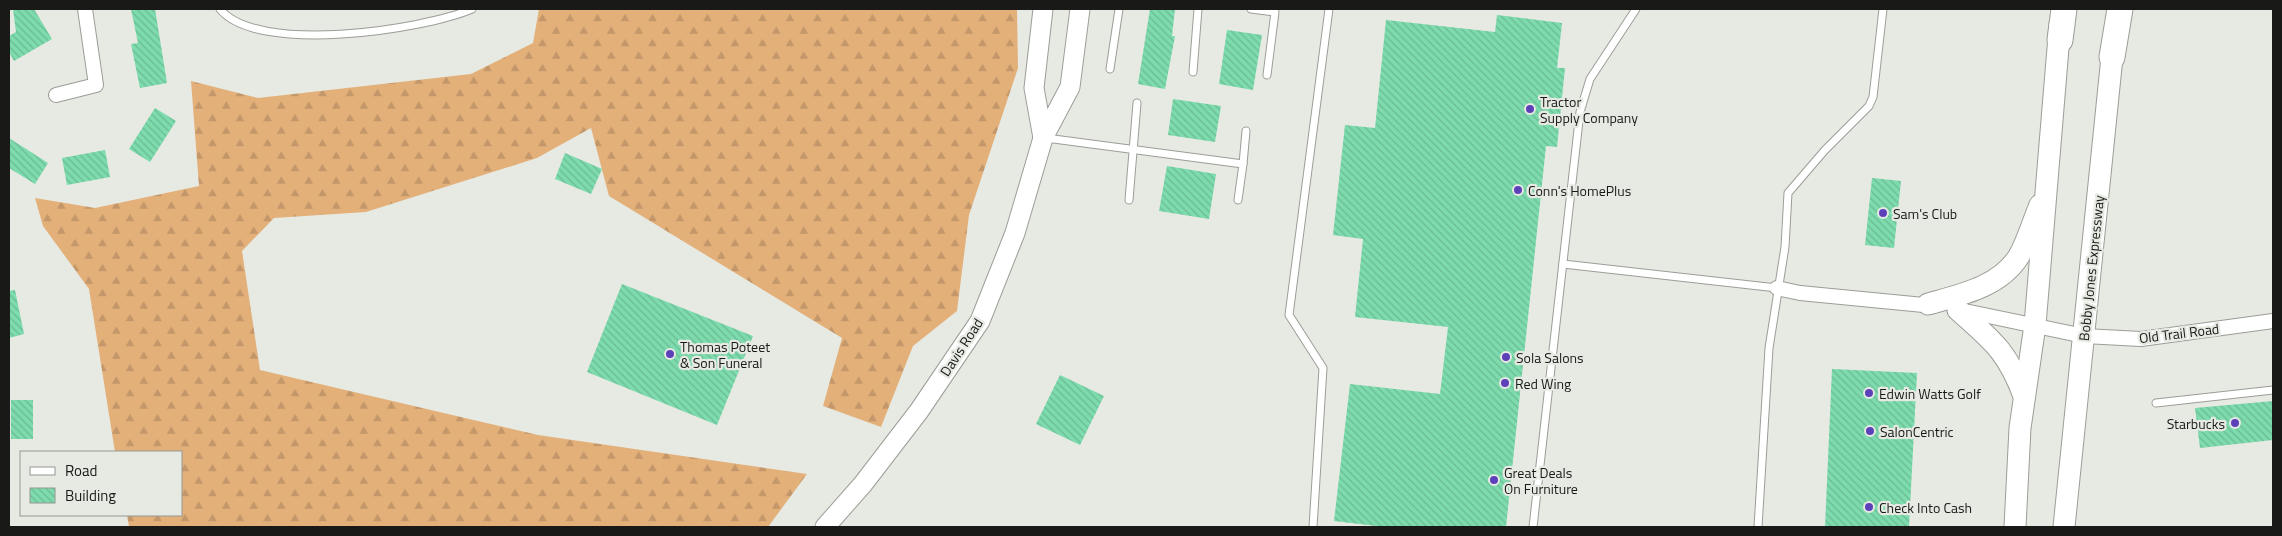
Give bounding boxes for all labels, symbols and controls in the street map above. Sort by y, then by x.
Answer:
place label: Tractor Supply Company [1540,91,1638,128]
marker: Tractor Supply Company [1524,103,1536,115]
place label: Conn's HomePlus [1528,180,1631,201]
marker: Conn's HomePlus [1512,184,1524,196]
street label: Bobby Jones Expressway [2073,194,2109,342]
place label: Sam's Club [1893,203,1957,224]
marker: Sam's Club [1877,207,1889,219]
street label: Davis Road [934,314,988,380]
street label: Old Trail Road [2138,318,2220,348]
place label: Thomas Poteet & Son Funeral [680,336,770,373]
place label: Sola Salons [1516,347,1584,368]
marker: Thomas Poteet & Son Funeral [664,348,676,360]
marker: Sola Salons [1500,351,1512,363]
place label: Red Wing [1515,373,1571,394]
marker: Red Wing [1499,377,1511,389]
place label: Edwin Watts Golf [1879,383,1981,404]
marker: Edwin Watts Golf [1863,387,1875,399]
place label: Starbucks [2167,413,2225,434]
marker: Starbucks [2229,417,2241,429]
place label: SalonCentric [1880,421,1954,442]
marker: SalonCentric [1864,425,1876,437]
legend [20,451,182,516]
text: Road [65,459,97,482]
place label: Great Deals On Furniture [1504,462,1578,499]
marker: Great Deals On Furniture [1488,474,1500,486]
text: Building [65,484,116,507]
place label: Check Into Cash [1879,497,1972,518]
marker: Check Into Cash [1863,501,1875,513]

